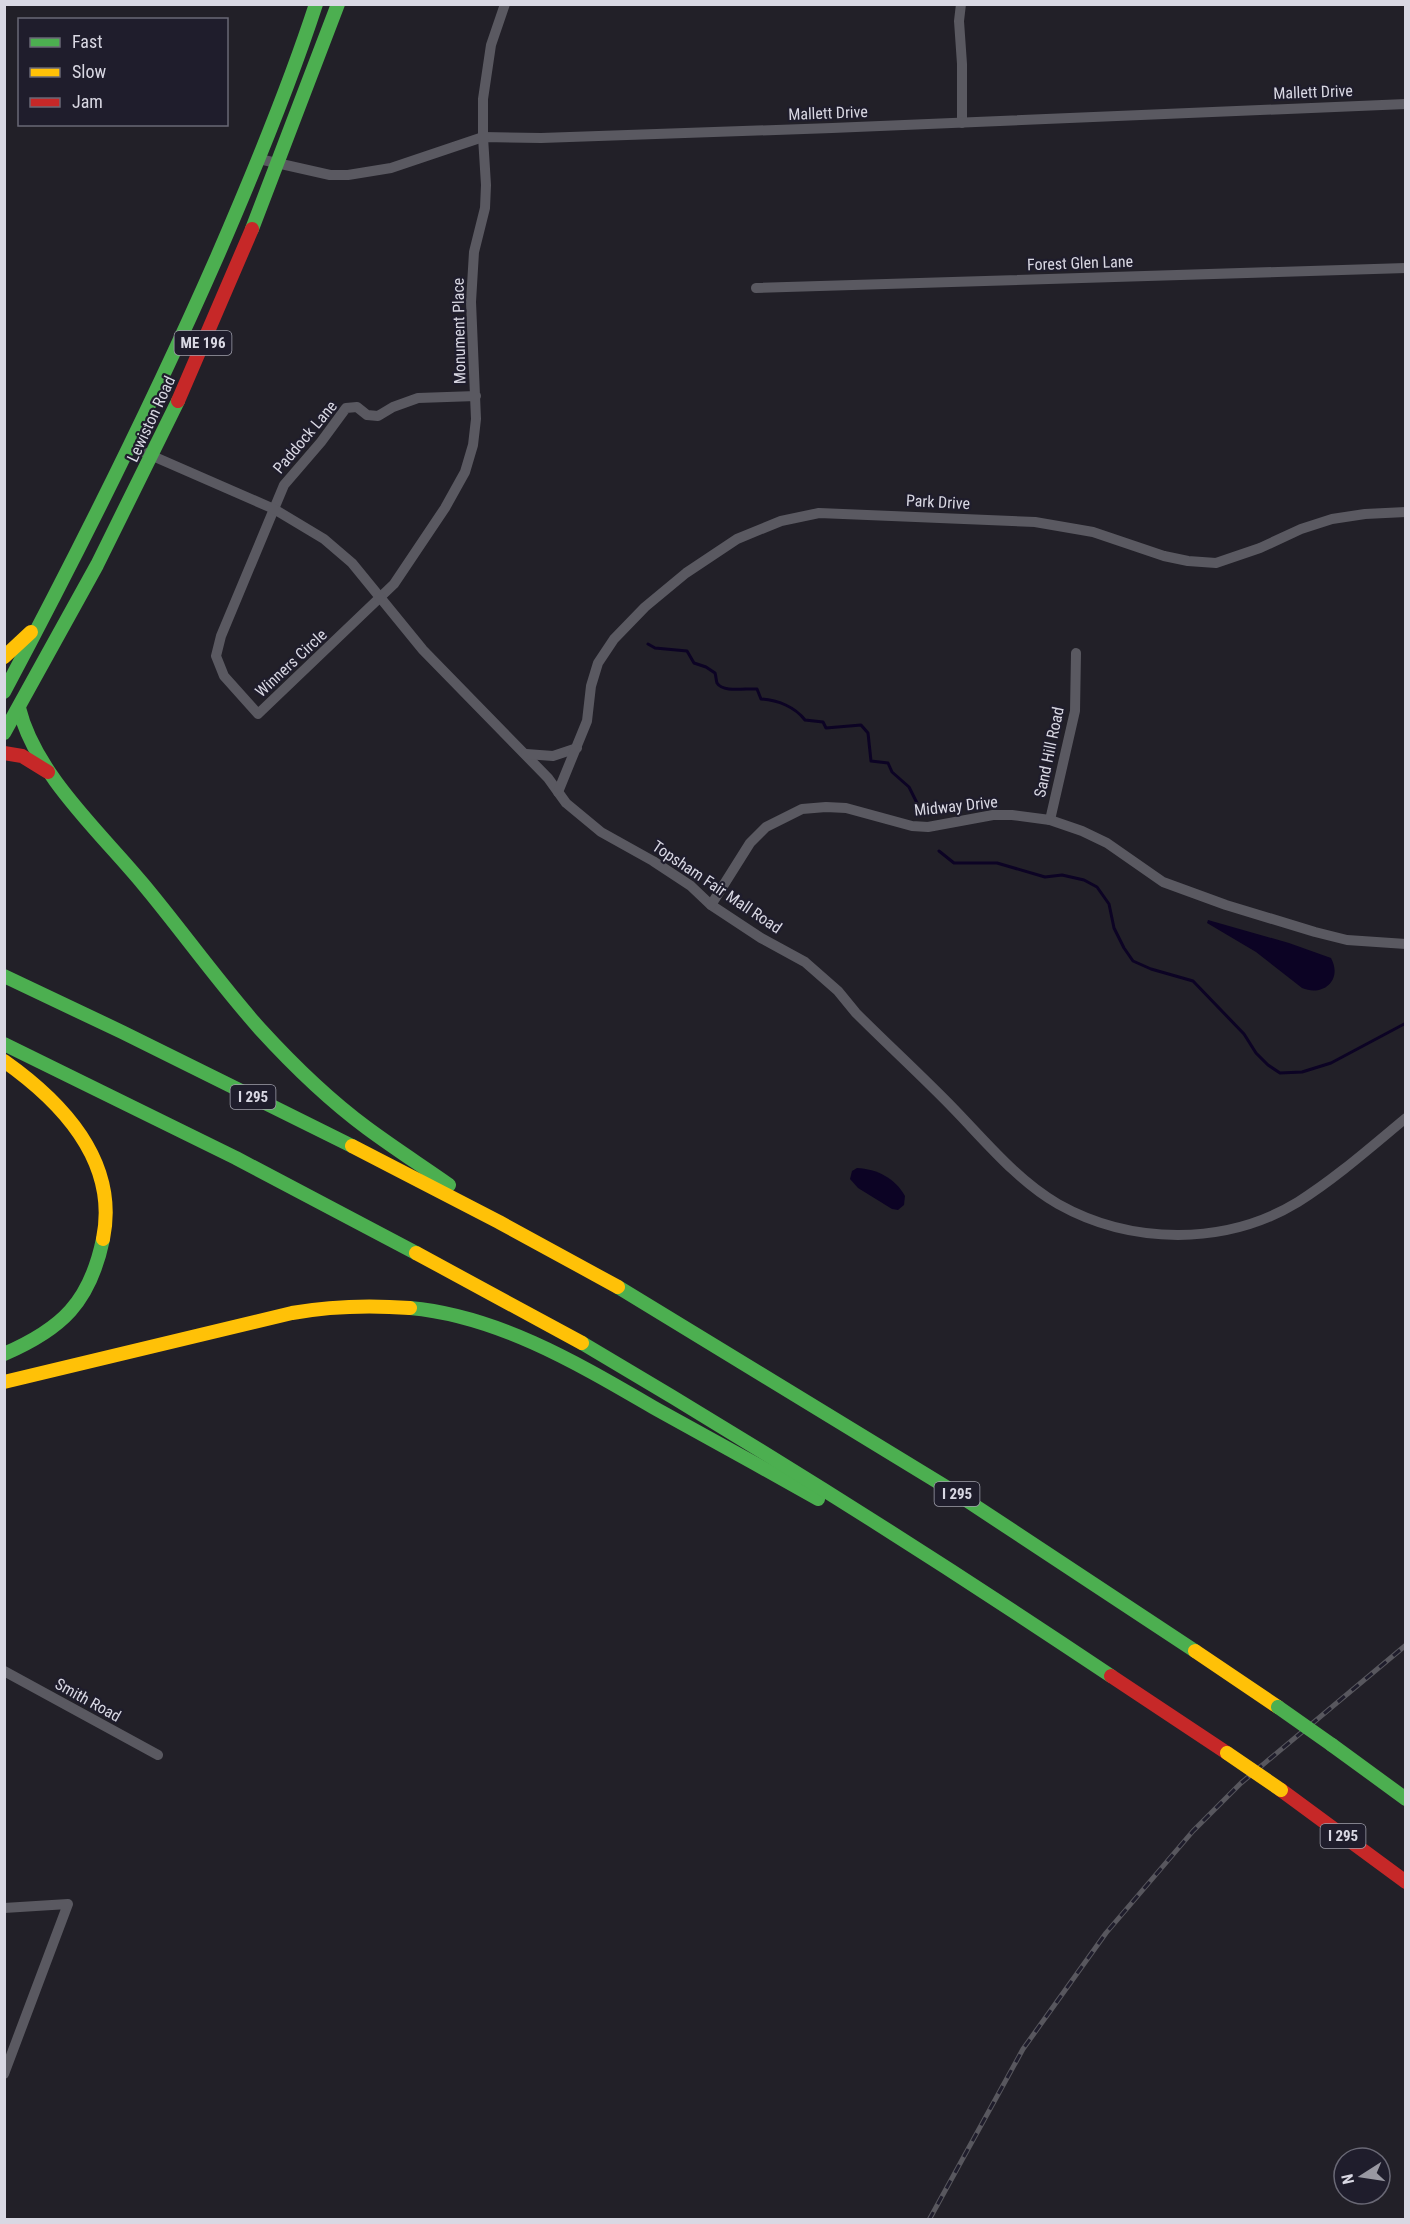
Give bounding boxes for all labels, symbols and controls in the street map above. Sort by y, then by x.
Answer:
legend [18,18,228,126]
text: Fast [72,31,103,52]
text: Slow [72,61,107,82]
street label: Mallett Drive [1273,81,1353,103]
text: Jam [72,91,103,112]
street label: Mallett Drive [788,102,868,124]
street label: Forest Glen Lane [1027,252,1133,274]
street label: Monument Place [449,278,469,384]
road number: ME 196 [174,331,232,355]
street label: Lewiston Road [123,373,179,465]
street label: Paddock Lane [269,397,341,477]
street label: Park Drive [905,491,971,513]
street label: Winners Circle [251,625,331,701]
street label: Sand Hill Road [1030,705,1068,799]
street label: Midway Drive [913,792,999,820]
street label: Topsham Fair Mall Road [649,837,785,937]
road number: I 295 [230,1085,276,1109]
road number: I 295 [934,1482,980,1506]
street label: Smith Road [52,1674,124,1726]
road number: I 295 [1320,1824,1366,1848]
north arrow [1332,2146,1392,2206]
text: N [1338,2172,1358,2186]

